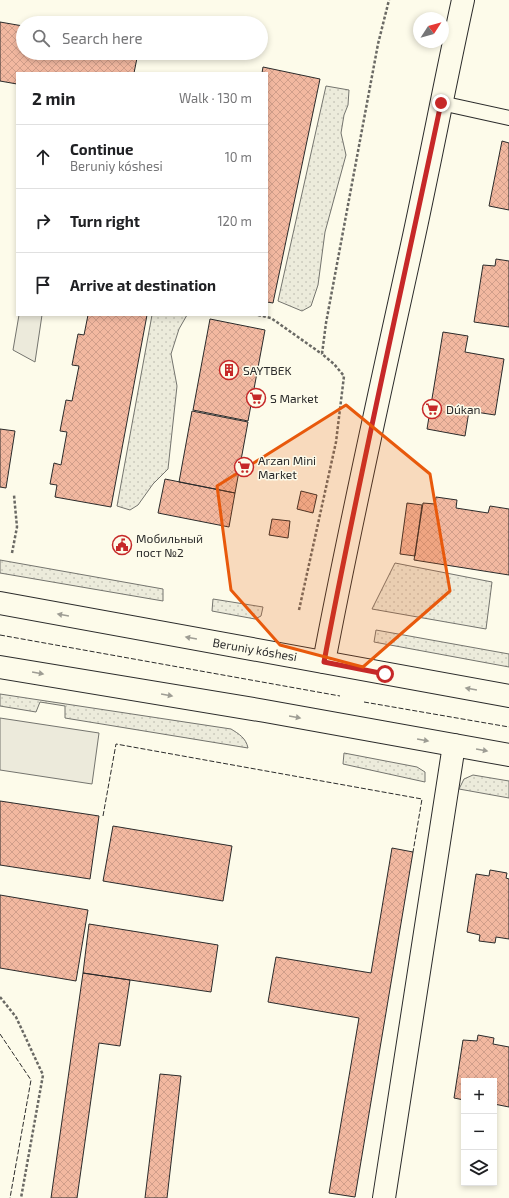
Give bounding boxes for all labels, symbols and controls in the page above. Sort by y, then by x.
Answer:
north arrow [413,12,449,48]
search box [16,16,268,60]
icon: search [30,27,52,49]
text: Search here [62,29,143,47]
text: 2 min [32,88,75,108]
text: Walk · 130 m [179,90,252,106]
route end [432,94,450,112]
text: Continue [70,140,133,158]
icon: ahead [32,146,54,168]
text: 10 m [225,149,252,165]
text: Beruniy kóshesi [70,158,163,174]
icon: right [32,210,54,232]
text: Turn right [70,212,140,230]
text: 120 m [217,213,252,229]
icon: arrive [32,274,54,296]
text: Arrive at destination [70,276,216,294]
building icon: SAYTBEK [218,359,240,381]
place label: SAYTBEK [243,363,292,377]
supermarket icon: S Market [245,387,267,409]
place label: S Market [270,391,319,405]
supermarket icon: Dúkan [421,398,443,420]
place label: Dúkan [446,402,481,416]
place label: Arzan Mini Market [258,453,316,481]
supermarket icon: Arzan Mini Market [233,456,255,478]
place label: Мобильный пост №2 [136,531,203,559]
public building icon: Мобильный пост №2 [111,534,133,556]
one-way arrow [57,612,69,618]
one-way arrow [185,635,197,641]
street label: Beruniy kóshesi [212,635,298,663]
route start [376,665,394,683]
one-way arrow [32,670,45,676]
one-way arrow [465,686,477,692]
one-way arrow [161,692,173,698]
one-way arrow [289,714,301,720]
one-way arrow [417,737,429,743]
one-way arrow [476,747,488,753]
map controls [461,1078,497,1186]
button: + [461,1078,497,1114]
button: − [461,1114,497,1150]
button: layers [461,1150,497,1186]

